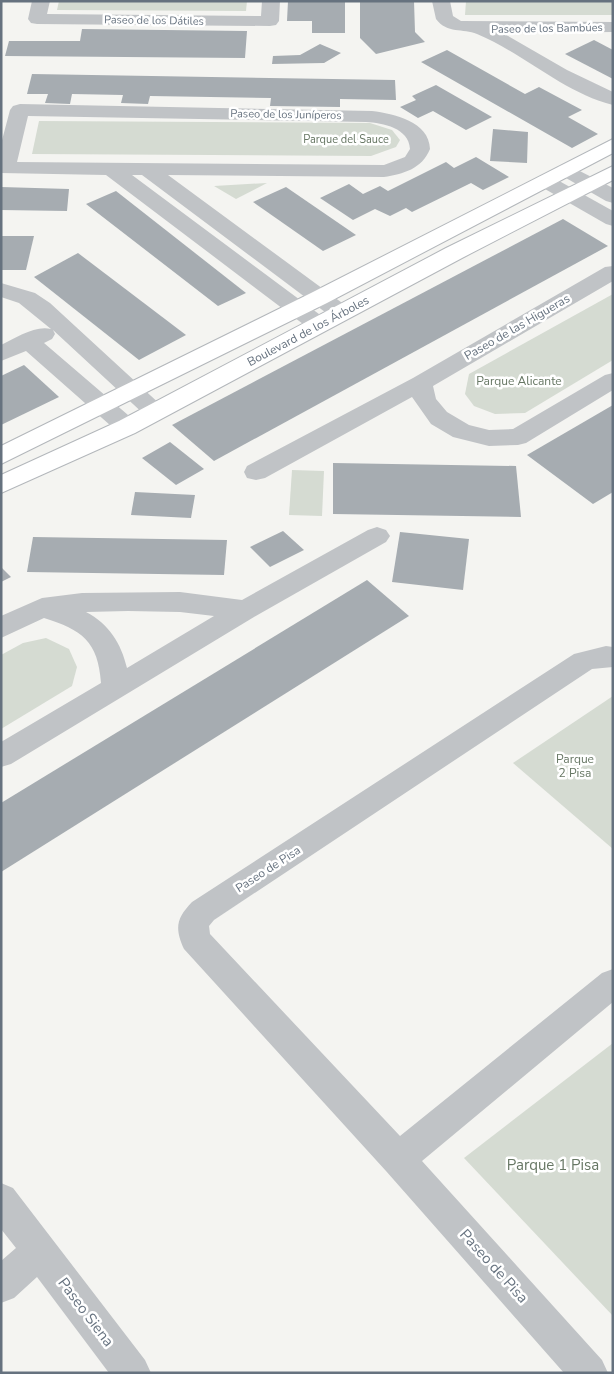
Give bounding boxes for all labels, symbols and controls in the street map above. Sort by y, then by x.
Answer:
street label: Paseo de los Dátiles [104,12,204,29]
street label: Paseo de los Bambúes [491,20,603,37]
street label: Paseo de los Juníperos [230,106,342,123]
park label: Parque del Sauce [303,132,389,147]
street label: Paseo de las Higueras [461,290,573,364]
street label: Boulevard de los Árboles [244,292,372,370]
park label: Parque Alicante [476,373,562,389]
park label: Parque 2 Pisa [556,751,594,781]
street label: Paseo de Pisa [232,842,304,896]
park label: Parque 1 Pisa [507,1155,599,1175]
street label: Paseo de Pisa [455,1225,533,1307]
street label: Paseo Siena [53,1273,119,1351]

